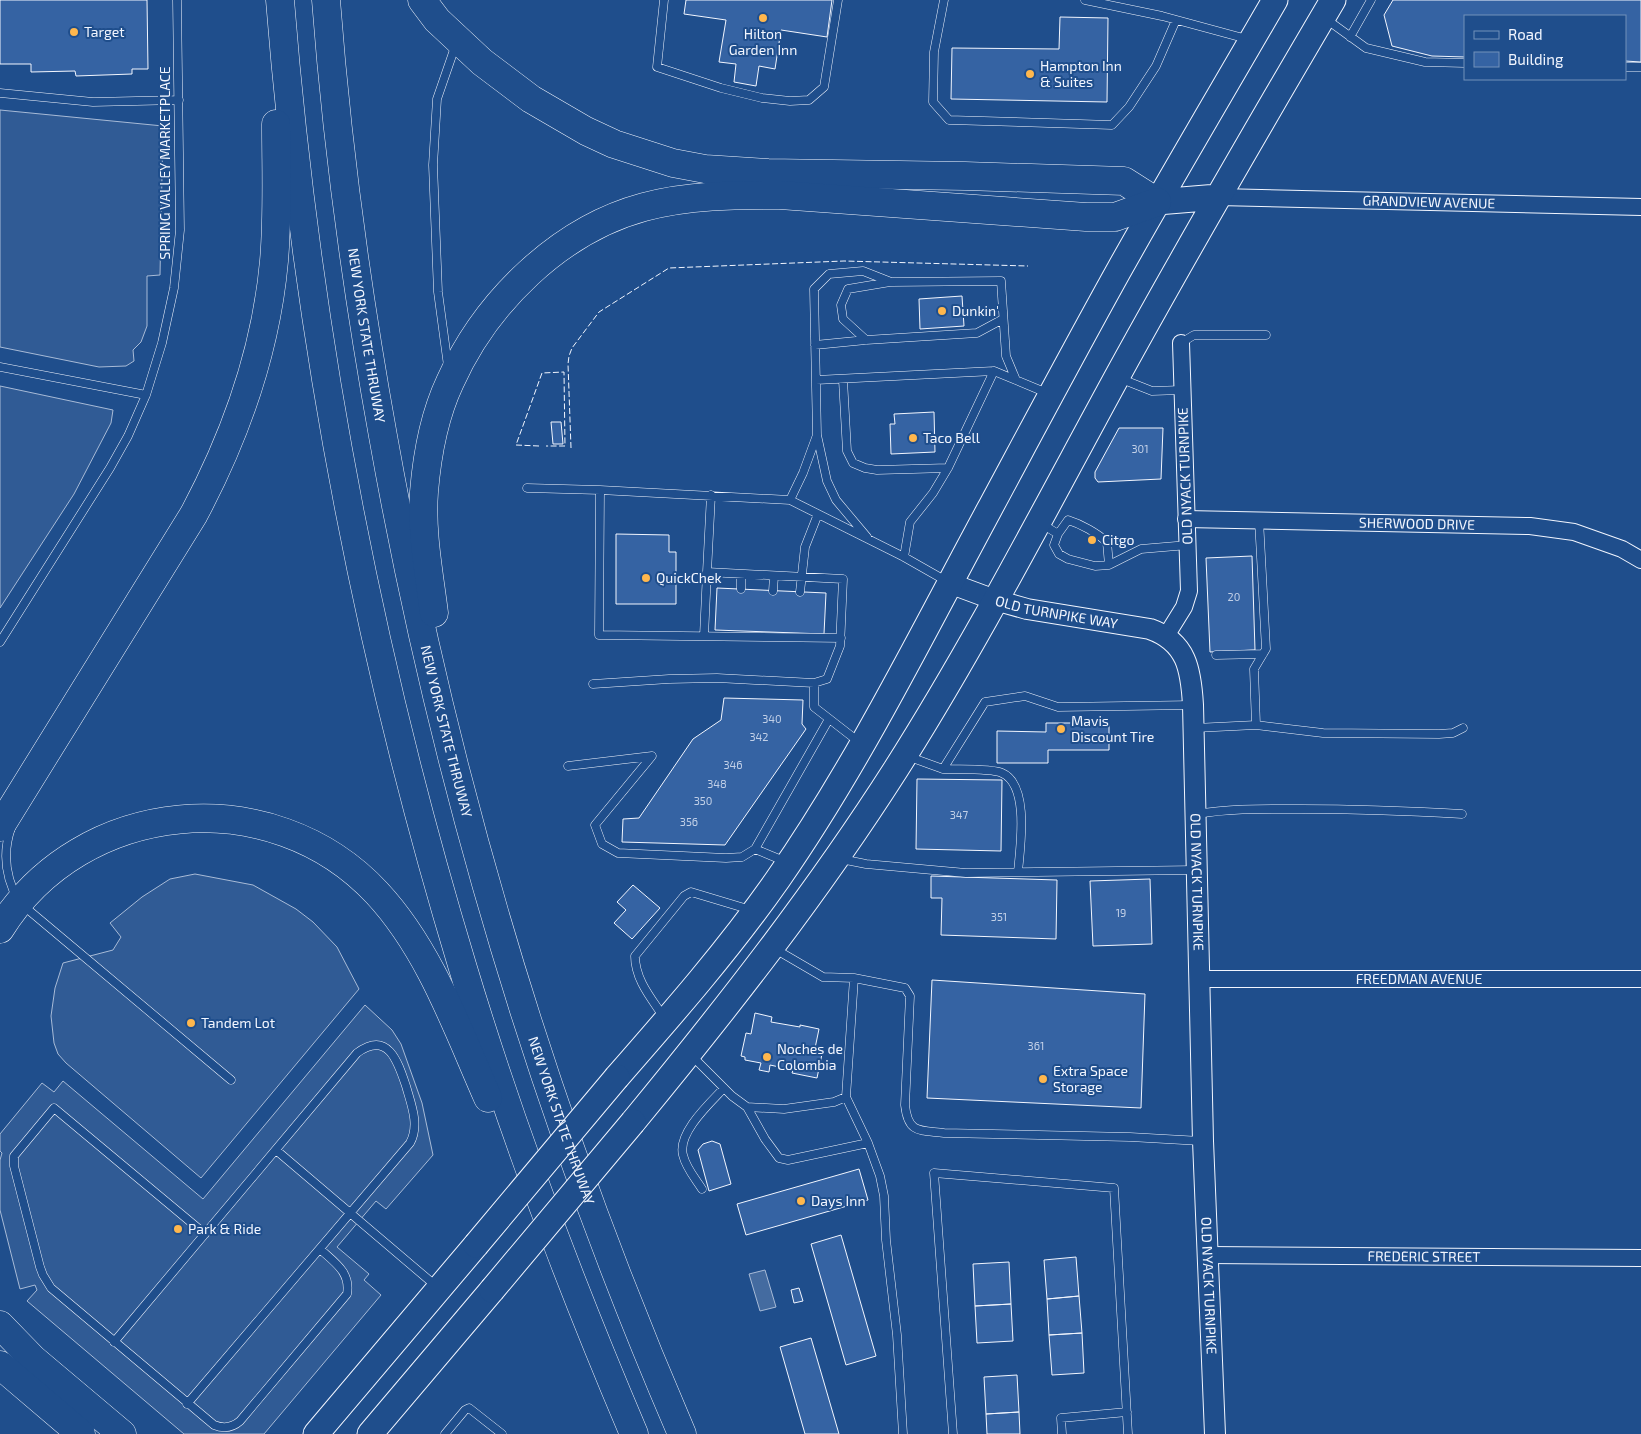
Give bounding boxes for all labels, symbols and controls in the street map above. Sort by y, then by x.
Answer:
marker: Hilton Garden Inn [757,12,769,24]
legend [1464,15,1626,80]
place label: Target [84,23,125,40]
place label: Hilton Garden Inn [729,25,797,58]
text: Road [1508,25,1543,43]
marker: Target [68,26,80,38]
text: Building [1508,50,1564,68]
place label: Hampton Inn & Suites [1040,57,1122,90]
street label: SPRING VALLEY MARKETPLACE [156,66,173,260]
marker: Hampton Inn & Suites [1024,68,1036,80]
street label: GRANDVIEW AVENUE [1362,191,1496,212]
street label: NEW YORK STATE THRUWAY [345,247,389,424]
place label: Dunkin' [952,302,999,319]
marker: Dunkin' [936,305,948,317]
street label: OLD NYACK TURNPIKE [1174,407,1195,545]
place label: Taco Bell [923,429,981,446]
marker: Taco Bell [907,432,919,444]
house number: 301 [1131,442,1149,455]
street label: SHERWOOD DRIVE [1359,514,1475,533]
place label: Citgo [1102,531,1135,548]
marker: Citgo [1086,534,1098,546]
place label: QuickChek [656,569,722,586]
marker: QuickChek [640,572,652,584]
house number: 20 [1228,590,1240,603]
street label: OLD TURNPIKE WAY [994,592,1119,632]
street label: NEW YORK STATE THRUWAY [418,643,476,819]
house number: 340 [762,712,782,725]
place label: Mavis Discount Tire [1071,712,1154,745]
marker: Mavis Discount Tire [1055,723,1067,735]
house number: 342 [749,730,769,743]
house number: 346 [723,758,743,771]
house number: 348 [707,777,727,790]
house number: 350 [694,794,712,807]
house number: 347 [950,808,969,821]
street label: OLD NYACK TURNPIKE [1187,813,1208,951]
house number: 356 [680,815,698,828]
house number: 19 [1116,906,1126,919]
house number: 351 [991,910,1007,923]
street label: FREEDMAN AVENUE [1356,970,1482,987]
place label: Tandem Lot [201,1014,275,1031]
marker: Tandem Lot [185,1017,197,1029]
street label: NEW YORK STATE THRUWAY [525,1034,599,1207]
house number: 361 [1028,1039,1044,1052]
place label: Noches de Colombia [777,1040,843,1073]
marker: Noches de Colombia [761,1051,773,1063]
place label: Extra Space Storage [1053,1062,1128,1095]
marker: Extra Space Storage [1037,1073,1049,1085]
place label: Days Inn [811,1192,866,1209]
marker: Days Inn [795,1195,807,1207]
street label: OLD NYACK TURNPIKE [1198,1217,1221,1355]
place label: Park & Ride [188,1220,261,1237]
marker: Park & Ride [172,1223,184,1235]
street label: FREDERIC STREET [1367,1247,1481,1265]

